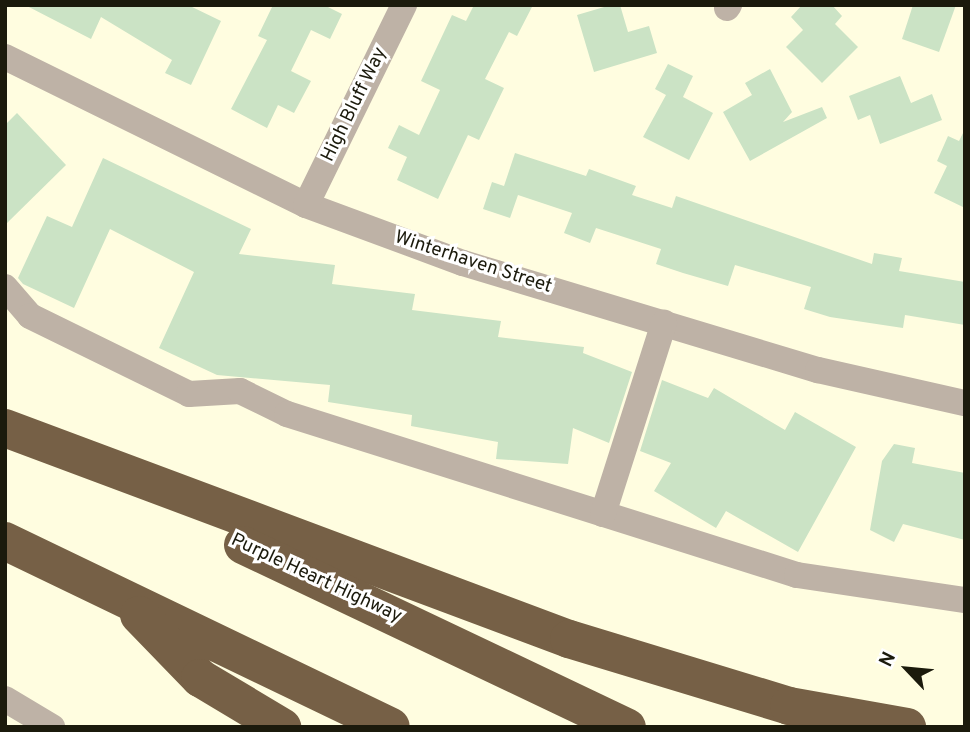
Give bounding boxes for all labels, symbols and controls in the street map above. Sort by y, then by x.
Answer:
street label: High Bluff Way [317,44,393,166]
street label: Winterhaven Street [391,227,555,299]
street label: Purple Heart Highway [227,529,405,629]
north arrow [872,634,942,704]
text: N [874,648,902,671]

